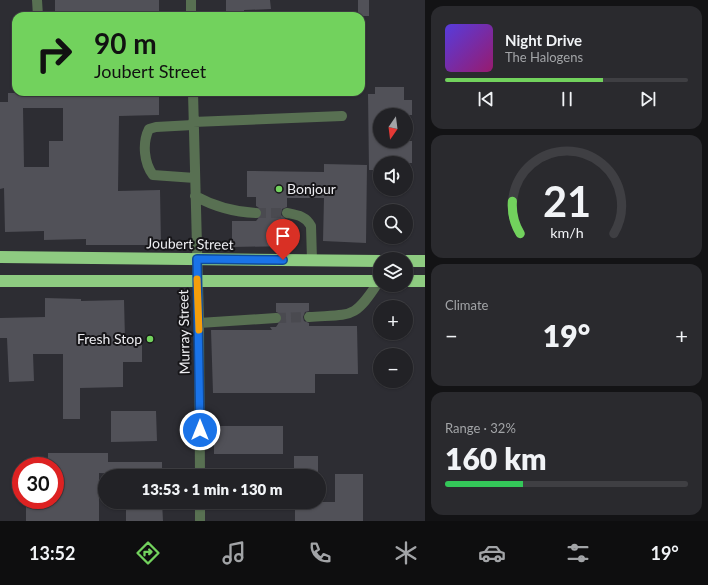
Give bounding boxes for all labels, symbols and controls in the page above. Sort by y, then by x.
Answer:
text: 90 m [94,26,157,60]
icon: right [28,28,80,80]
text: Night Drive [505,31,582,49]
text: The Halogens [505,49,583,65]
text: Joubert Street [94,60,206,82]
icon: previous [475,88,497,110]
icon: pause [556,88,578,110]
icon: next [637,88,659,110]
north arrow [373,108,413,148]
map controls [373,108,413,388]
button: sound [373,156,413,196]
text: 21 [542,176,591,226]
place label: Bonjour [287,180,336,197]
marker: Bonjour [274,184,284,194]
button: search [373,204,413,244]
pin [266,219,300,260]
text: km/h [550,224,583,241]
icon: arrive [272,225,294,247]
street label: Joubert Street [146,234,234,253]
button: layers [373,252,413,292]
street label: Murray Street [174,289,193,375]
text: Climate [445,297,488,313]
button: + [373,300,413,340]
text: 19° [543,317,590,353]
text: − [445,322,458,349]
text: + [675,322,688,349]
place label: Fresh Stop [77,330,142,347]
marker: Fresh Stop [145,334,155,344]
button: − [373,348,413,388]
position arrow [179,409,221,451]
text: Range · 32% [445,420,516,436]
text: 160 km [445,440,546,476]
speed limit sign: 30 [12,457,64,509]
text: 13:53 · 1 min · 130 m [141,480,283,498]
icon: directions [134,539,162,567]
icon: music [220,539,248,567]
icon: phone [306,539,334,567]
icon: climate [392,539,420,567]
icon: car [478,539,506,567]
icon: filters [564,539,592,567]
text: 13:52 [29,542,75,564]
text: 19° [650,542,679,564]

